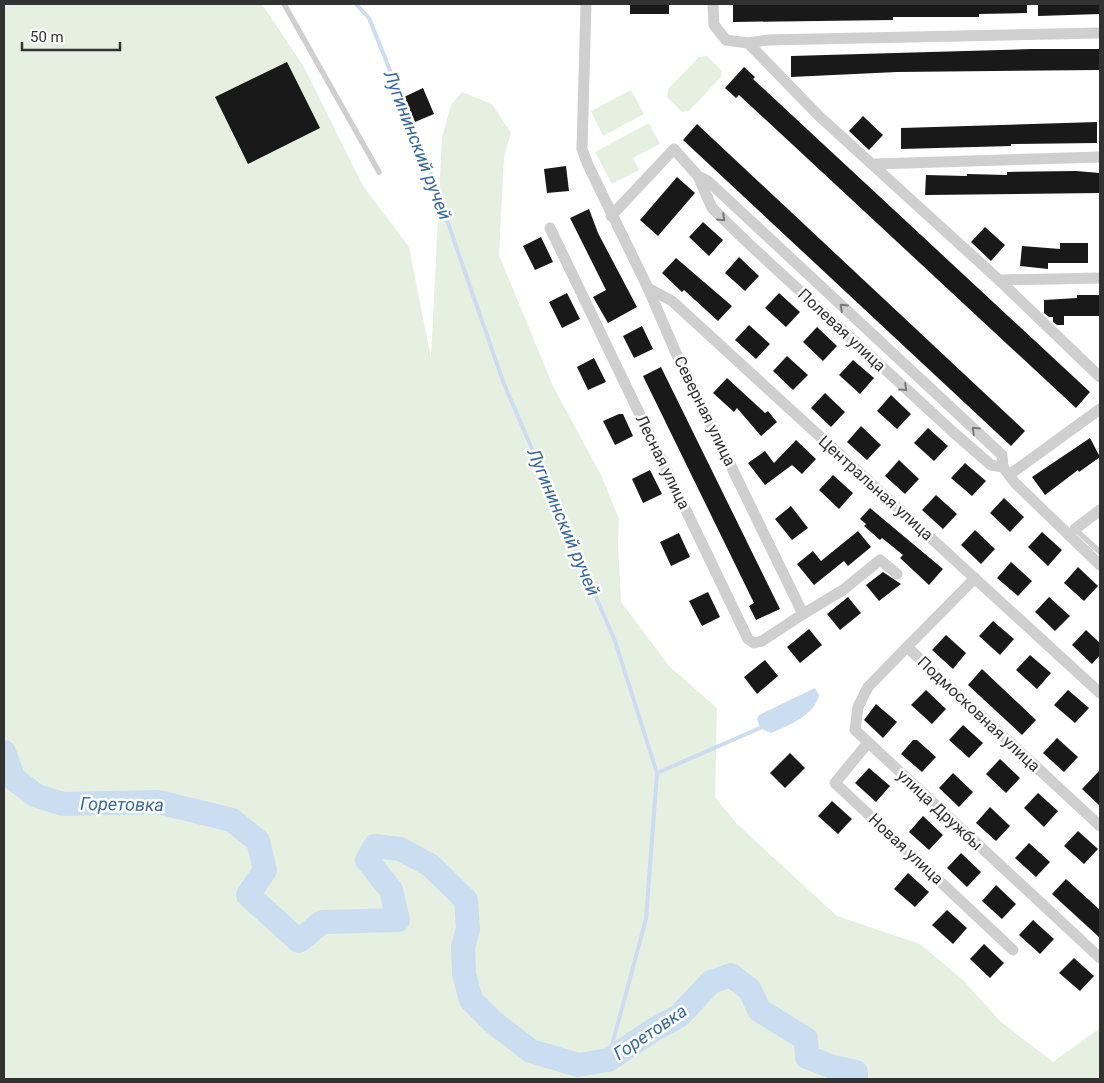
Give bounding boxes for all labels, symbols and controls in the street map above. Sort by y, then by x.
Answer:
scale bar [22,20,120,52]
text: 50 m [30,28,64,46]
water label: Лугининский ручей [379,66,456,223]
one-way arrow [716,212,725,221]
street label: Полевая улица [794,285,890,375]
one-way arrow [839,304,848,313]
street label: Северная улица [670,353,740,469]
one-way arrow [899,382,908,391]
street label: Лесная улица [632,412,694,512]
one-way arrow [971,427,980,436]
street label: Центральная улица [815,432,937,544]
water label: Лугининский ручей [523,444,605,599]
street label: Подмосковная улица [914,652,1044,776]
street label: улица Дружбы [893,766,987,854]
water label: Горетовка [80,793,164,815]
street label: Новая улица [865,810,947,888]
water label: Горетовка [609,1000,691,1064]

